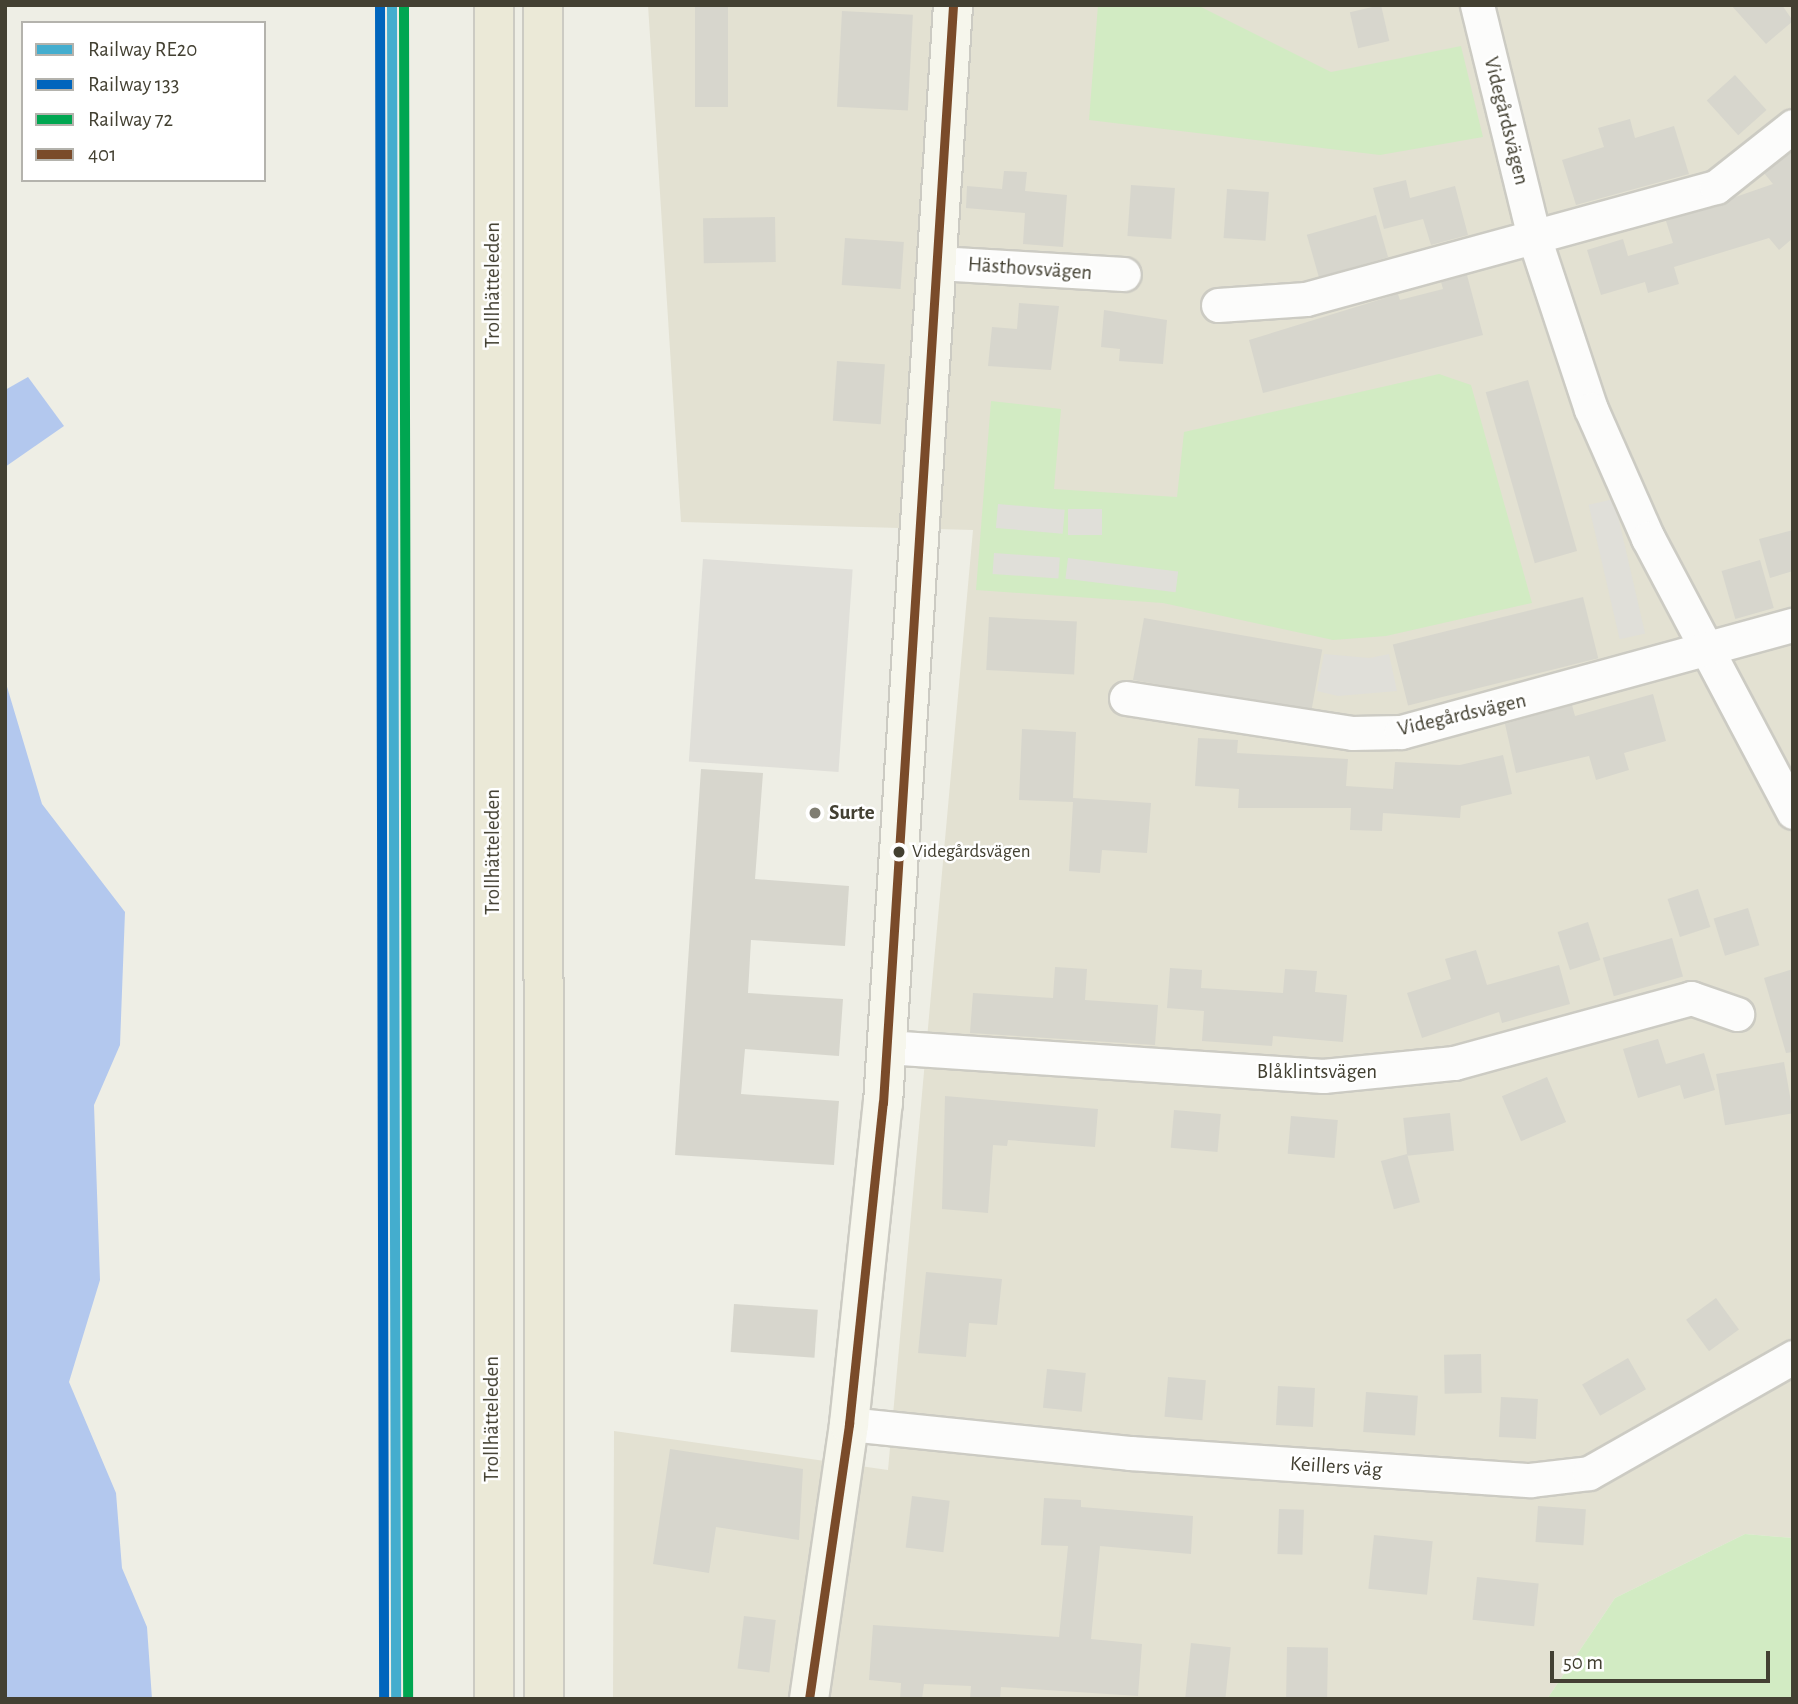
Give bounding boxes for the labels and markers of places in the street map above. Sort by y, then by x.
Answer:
place label: Surte [829,800,875,826]
marker: Surte [807,805,823,821]
place label: Videgårdsvägen [912,841,1031,863]
marker: Videgårdsvägen [892,845,906,859]

